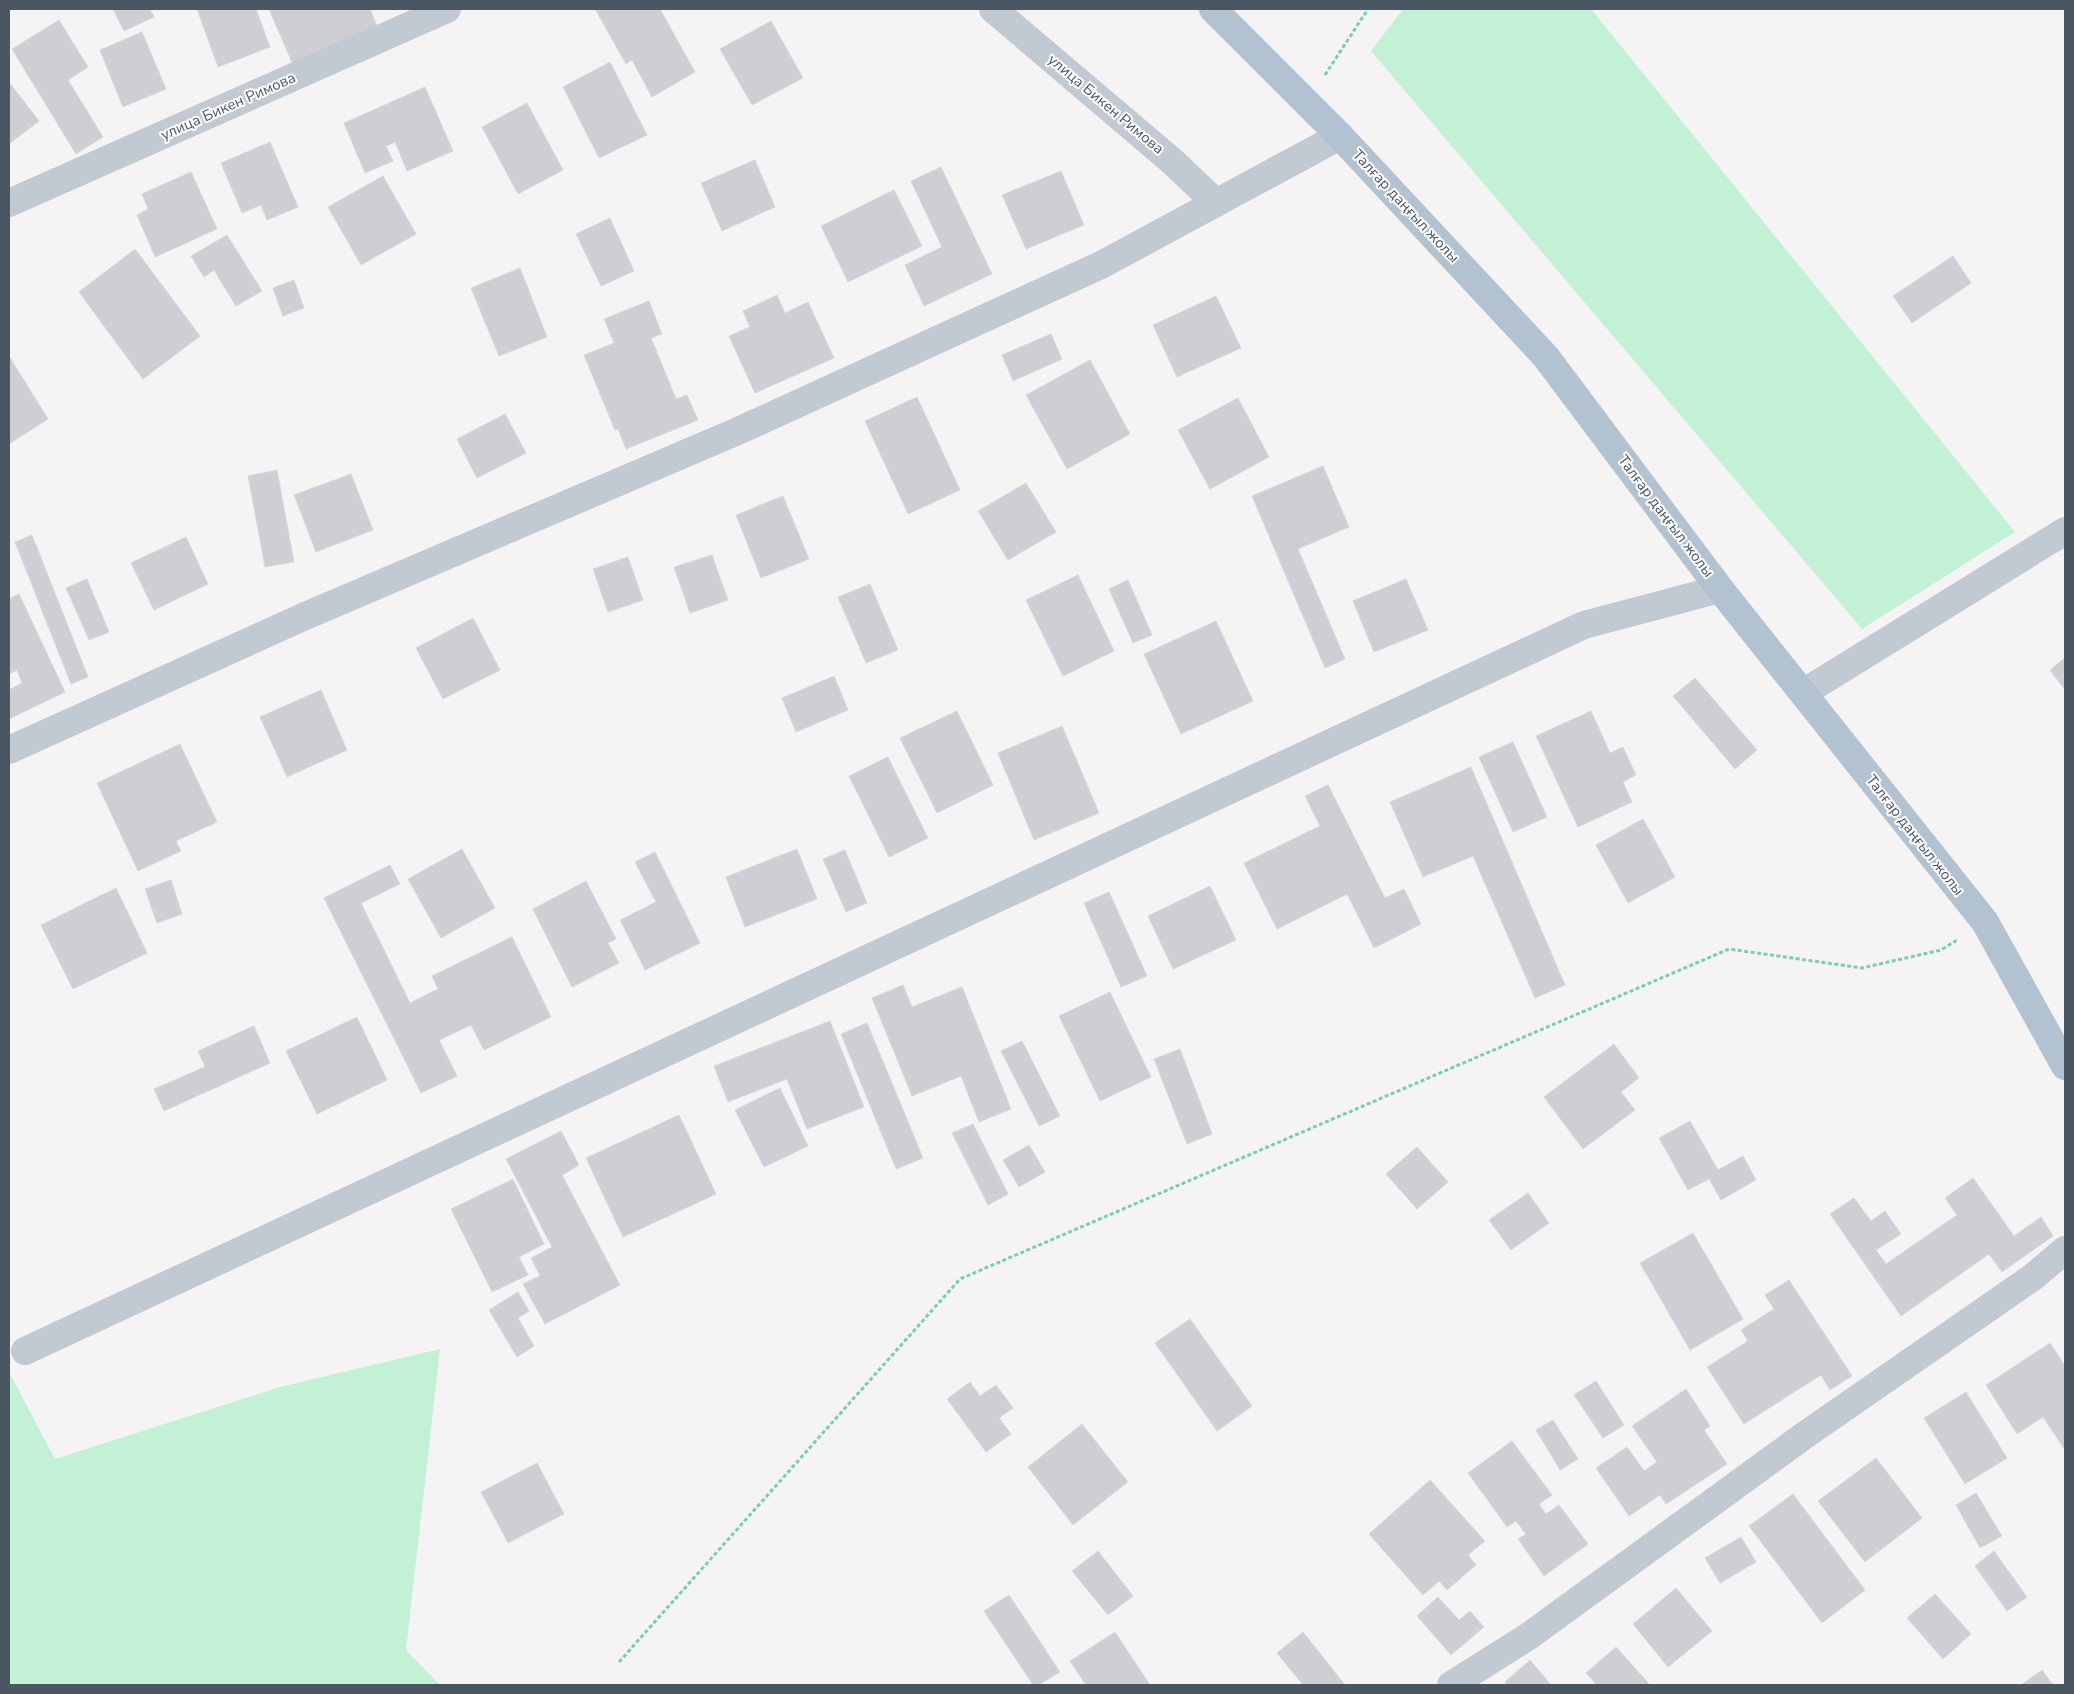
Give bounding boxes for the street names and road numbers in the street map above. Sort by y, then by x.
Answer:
street label: улица Бикен Римова [1044,49,1168,159]
street label: улица Бикен Римова [157,67,299,145]
street label: Талғар даңғыл жолы [1348,145,1464,267]
street label: Талғар даңғыл жолы [1613,451,1719,581]
street label: Талғар даңғыл жолы [1862,770,1968,900]

